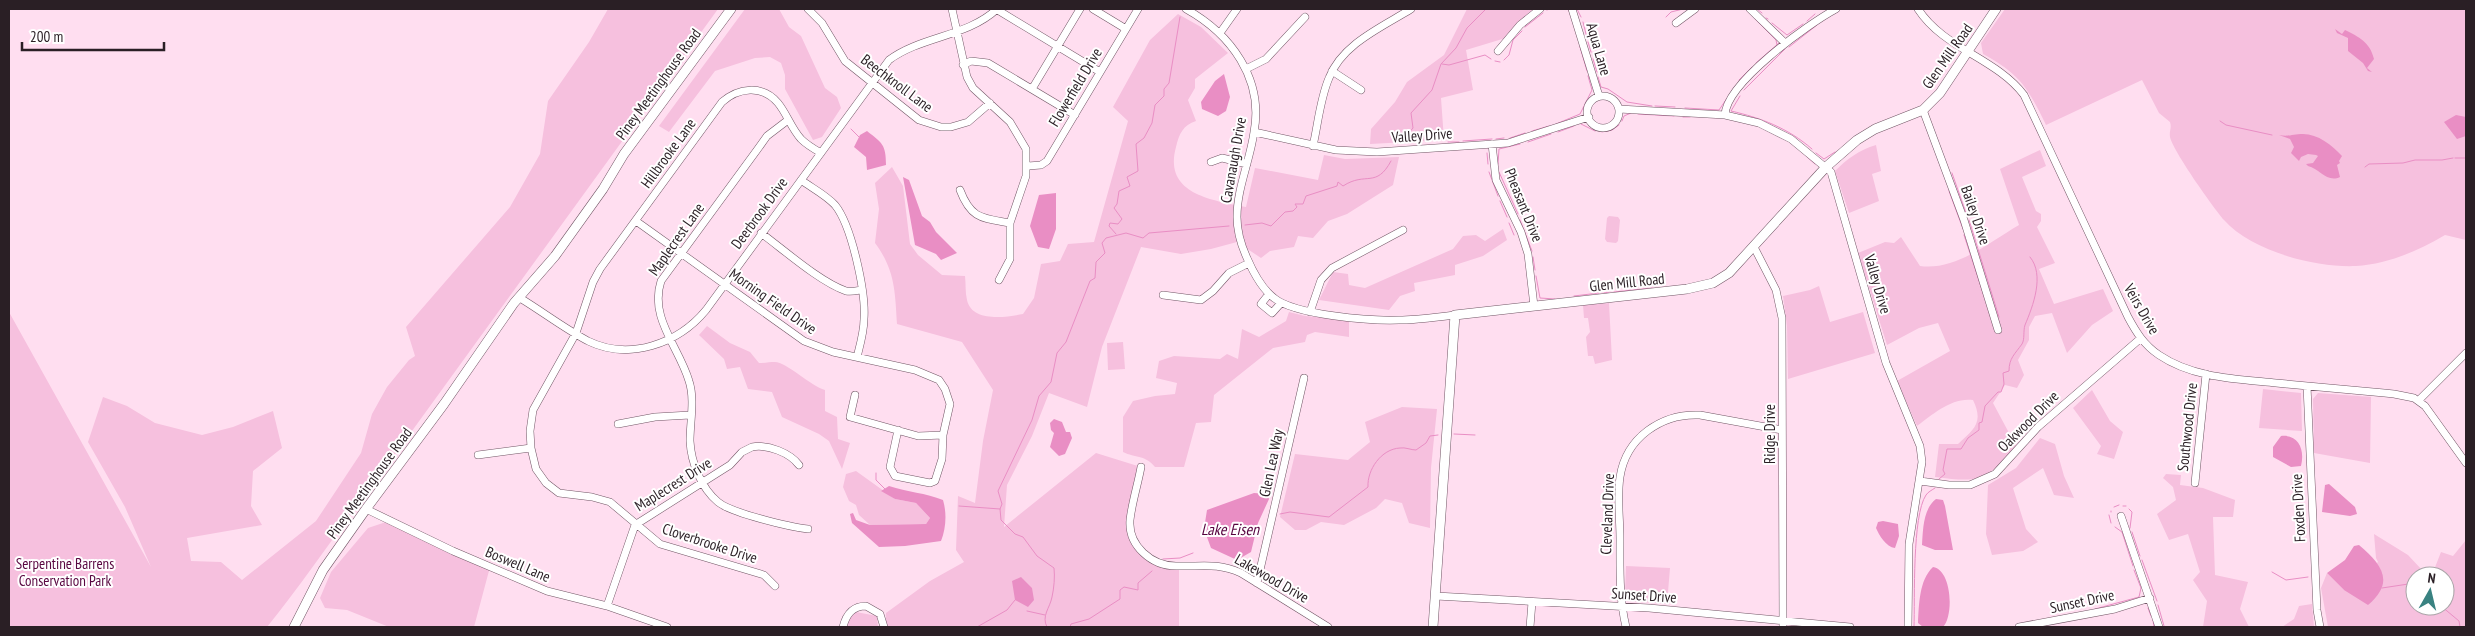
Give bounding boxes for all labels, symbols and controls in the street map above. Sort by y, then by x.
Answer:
scale bar [22,20,165,52]
street label: Aqua Lane [1582,20,1616,78]
street label: Glen Mill Road [1918,20,1976,92]
street label: Piney Meetinghouse Road [611,25,705,143]
text: 200 m [30,27,63,46]
street label: Flowerfield Drive [1044,44,1106,130]
street label: Beechknoll Lane [857,50,937,116]
street label: Hillbrooke Lane [636,114,700,192]
street label: Cavanaugh Drive [1216,115,1250,205]
street label: Valley Drive [1390,123,1453,147]
street label: Pheasant Drive [1501,165,1547,245]
street label: Deerbrook Drive [727,174,791,252]
street label: Bailey Drive [1957,183,1995,247]
street label: Maplecrest Lane [644,199,708,279]
street label: Valley Drive [1860,251,1896,316]
street label: Morning Field Drive [726,264,820,338]
street label: Glen Mill Road [1589,269,1665,295]
street label: Veirs Drive [2119,279,2164,338]
street label: Southwood Drive [2173,382,2201,472]
street label: Oakwood Drive [1993,386,2063,456]
street label: Ridge Drive [1760,404,1779,464]
street label: Piney Meetinghouse Road [322,424,416,542]
street label: Glen Lea Way [1255,427,1288,499]
street label: Maplecrest Drive [631,453,715,515]
street label: Cleveland Drive [1596,473,1618,555]
street label: Foxden Drive [2287,473,2309,543]
street label: Cloverbrooke Drive [660,519,760,567]
water label: Lake Eisen [1201,519,1260,539]
street label: Boswell Lane [483,542,553,586]
street label: Lakewood Drive [1232,549,1312,607]
park label: Serpentine Barrens Conservation Park [16,554,114,590]
north arrow [2405,566,2455,616]
text: N [2427,569,2437,588]
street label: Sunset Drive [1611,583,1677,607]
street label: Sunset Drive [2048,585,2116,617]

